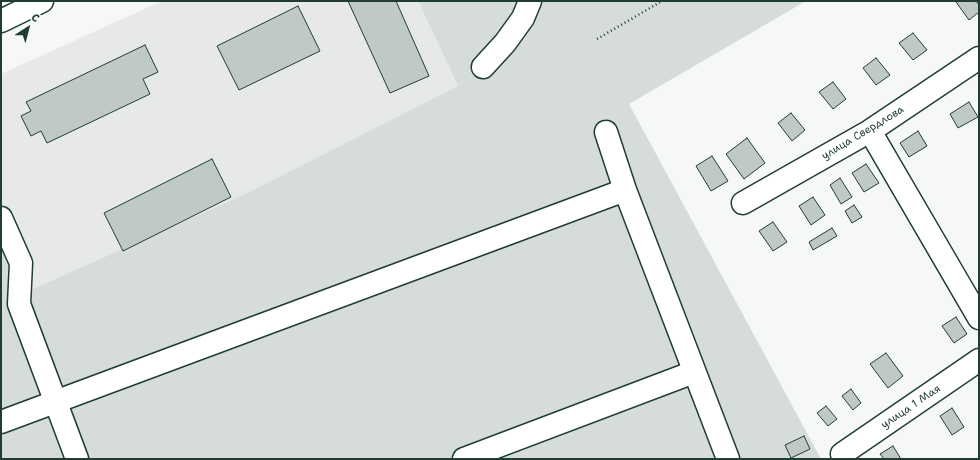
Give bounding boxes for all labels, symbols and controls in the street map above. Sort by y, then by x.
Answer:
north arrow [8,8,48,48]
text: С [28,10,42,26]
street label: улица Свердлова [819,103,907,163]
street label: улица 1 Мая [879,382,943,432]

